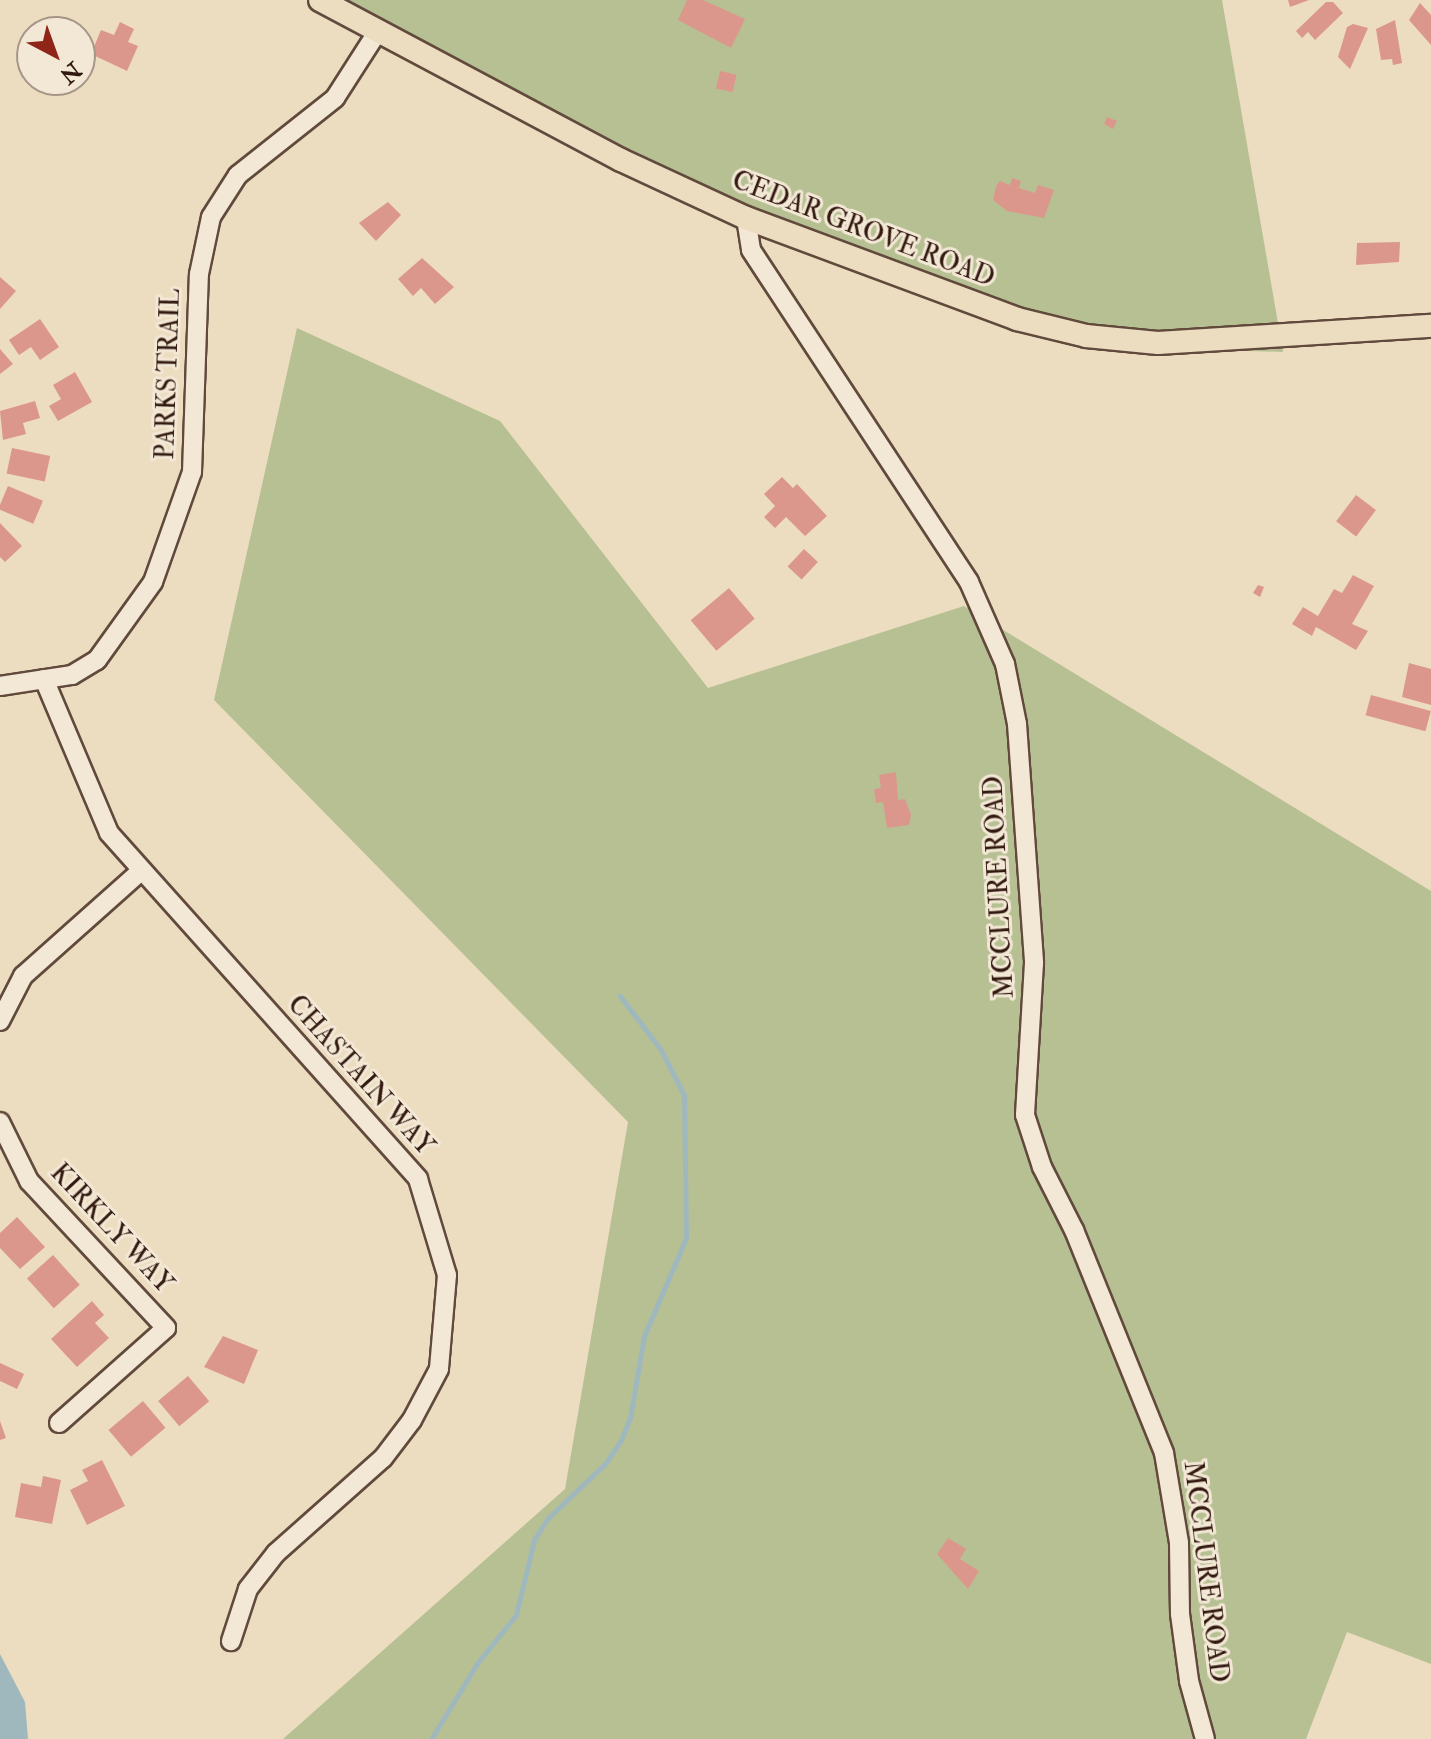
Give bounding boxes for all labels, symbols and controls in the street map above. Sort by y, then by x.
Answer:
north arrow [16,16,96,96]
text: N [54,56,87,90]
street label: CEDAR GROVE ROAD [727,166,999,294]
street label: PARKS TRAIL [150,288,188,460]
street label: MCCLURE ROAD [979,775,1021,999]
street label: CHASTAIN WAY [280,990,440,1162]
street label: KIRKLY WAY [43,1158,179,1300]
street label: MCCLURE ROAD [1176,1460,1234,1684]

